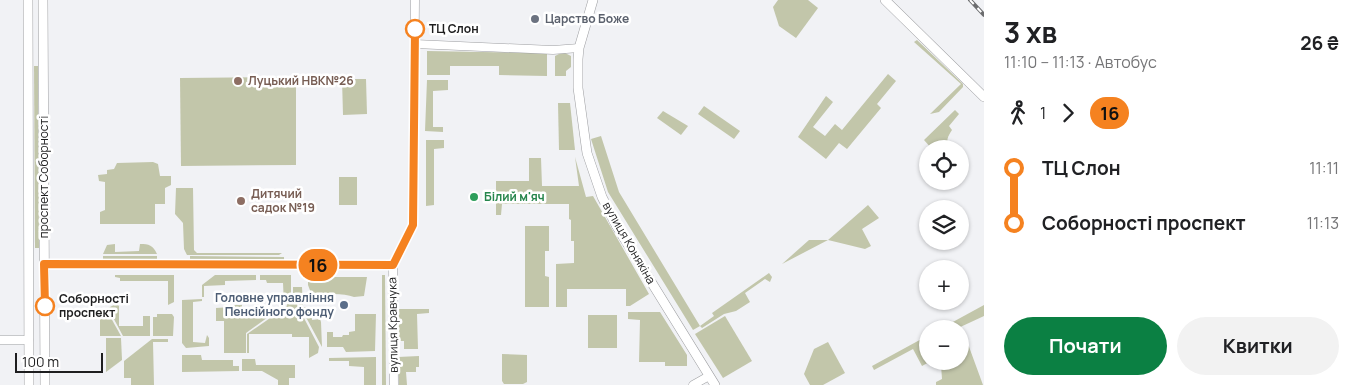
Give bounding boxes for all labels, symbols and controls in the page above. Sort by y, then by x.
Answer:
place label: Царство Боже [545,10,629,27]
marker: Царство Боже [529,13,541,25]
text: 3 хв [1004,13,1057,51]
marker: ТЦ Слон [405,19,425,39]
place label: ТЦ Слон [429,20,479,37]
text: 26 ₴ [1300,30,1339,56]
text: 11:10 – 11:13 · Автобус [1004,51,1157,73]
place label: Луцький НВК№26 [248,72,354,89]
marker: Луцький НВК№26 [232,75,244,87]
icon: walk [1004,99,1032,127]
icon: forward [1054,99,1082,127]
text: 16 [1100,101,1119,125]
text: 1 [1040,102,1046,124]
street label: проспект Соборності [35,116,52,238]
map controls [919,140,969,370]
button: locate [919,140,969,190]
text: ТЦ Слон [1042,155,1121,181]
text: 11:11 [1309,157,1339,179]
place label: Дитячий садок №19 [251,185,315,216]
place label: Білий м'яч [484,188,545,205]
marker: Білий м'яч [468,191,480,203]
marker: Дитячий садок №19 [235,195,247,207]
street label: вулиця Конякіна [599,198,660,287]
button: layers [919,200,969,250]
text: Соборності проспект [1042,210,1246,236]
text: 11:13 [1307,212,1339,234]
line badge: 16 [296,249,340,281]
text: 16 [308,253,328,277]
button: + [919,260,969,310]
street label: вулиця Кравчука [383,277,402,373]
place label: Головне управління Пенсійного фонду [215,289,334,320]
place label: Соборності проспект [59,290,129,321]
marker: Соборності проспект [35,296,55,316]
marker: Головне управління Пенсійного фонду [338,299,350,311]
button: Почати [1004,317,1167,375]
button: Квитки [1177,317,1339,375]
button: − [919,320,969,370]
scale bar [15,350,102,373]
text: 100 m [22,352,59,371]

